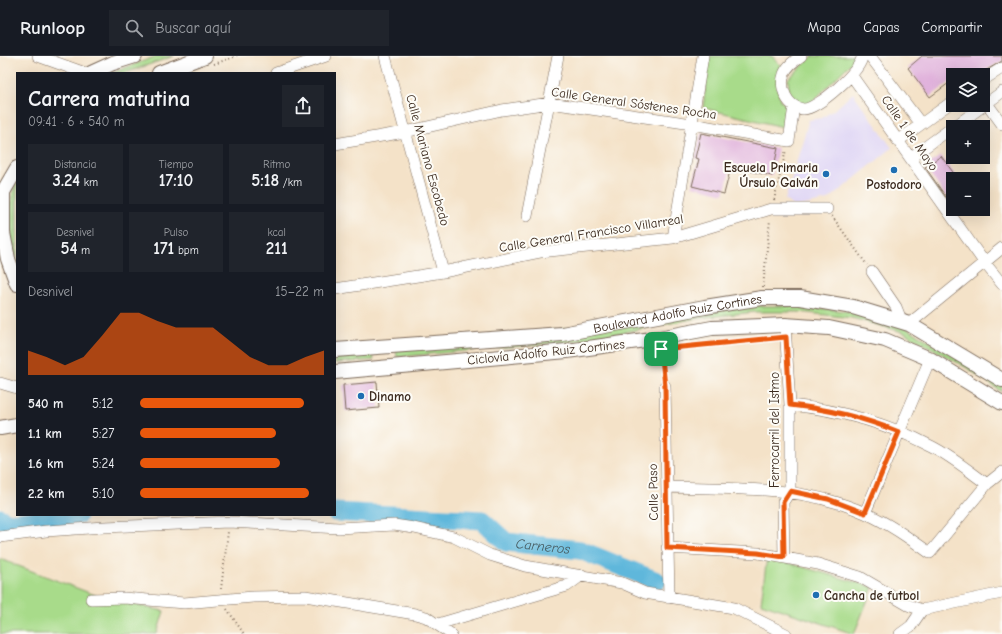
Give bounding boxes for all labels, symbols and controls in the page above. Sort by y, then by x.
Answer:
search box [109,10,389,46]
text: Runloop [20,17,85,39]
icon: search [123,17,145,39]
text: Buscar aquí [155,19,231,37]
text: Mapa [808,19,841,36]
text: Capas [863,19,899,36]
text: Compartir [921,19,982,36]
map controls [946,68,990,216]
button: layers [946,68,990,112]
street label: Calle General Sóstenes Rocha [550,84,718,122]
button: share [282,85,324,127]
text: Carrera matutina [28,86,190,112]
street label: Calle 1 de Mayo [878,92,942,174]
street label: Calle Mariano Escobedo [403,93,453,228]
text: 09:41 · 6 × 540 m [28,114,125,129]
button: + [946,120,990,164]
text: Distancia [54,158,96,171]
text: Tiempo [159,158,193,171]
text: Ritmo [263,158,290,171]
place label: Escuela Primaria Úrsulo Galván [724,160,818,190]
marker: Postodoro [889,165,899,175]
marker: Escuela Primaria Úrsulo Galván [821,169,831,179]
text: 3.24 [53,171,80,190]
text: 17:10 [159,171,193,190]
text: 5:18 [251,171,279,190]
button: − [946,172,990,216]
text: km [80,176,98,189]
text: /km [279,176,302,189]
place label: Postodoro [866,177,922,192]
street label: Calle General Francisco Villarreal [498,211,684,255]
text: Desnivel [56,226,94,239]
text: Pulso [164,226,188,239]
text: kcal [267,226,286,239]
text: 54 [60,239,77,258]
text: 171 [153,239,174,258]
text: 211 [266,239,288,258]
text: m [77,244,90,257]
text: bpm [174,244,199,257]
text: Desnivel [28,284,73,299]
text: 15–22 m [275,284,324,299]
street label: Boulevard Adolfo Ruiz Cortines [592,291,763,335]
pin [644,332,678,366]
street label: Ciclovía Adolfo Ruiz Cortines [467,336,625,368]
icon: arrive [650,338,672,360]
street label: Ferrocarril del Istmo [767,372,782,488]
place label: Dinamo [369,389,411,404]
marker: Dinamo [356,391,366,401]
text: 540 m [28,396,63,411]
text: 5:12 [92,396,113,411]
text: 1.1 km [28,426,62,441]
text: 5:27 [92,426,114,441]
text: 1.6 km [28,456,64,471]
text: 5:24 [92,456,114,471]
street label: Calle Paso [645,463,661,521]
text: 2.2 km [28,486,65,501]
text: 5:10 [92,486,114,501]
water label: Carneros [515,535,571,557]
place label: Cancha de futbol [824,588,919,603]
marker: Cancha de futbol [811,590,821,600]

